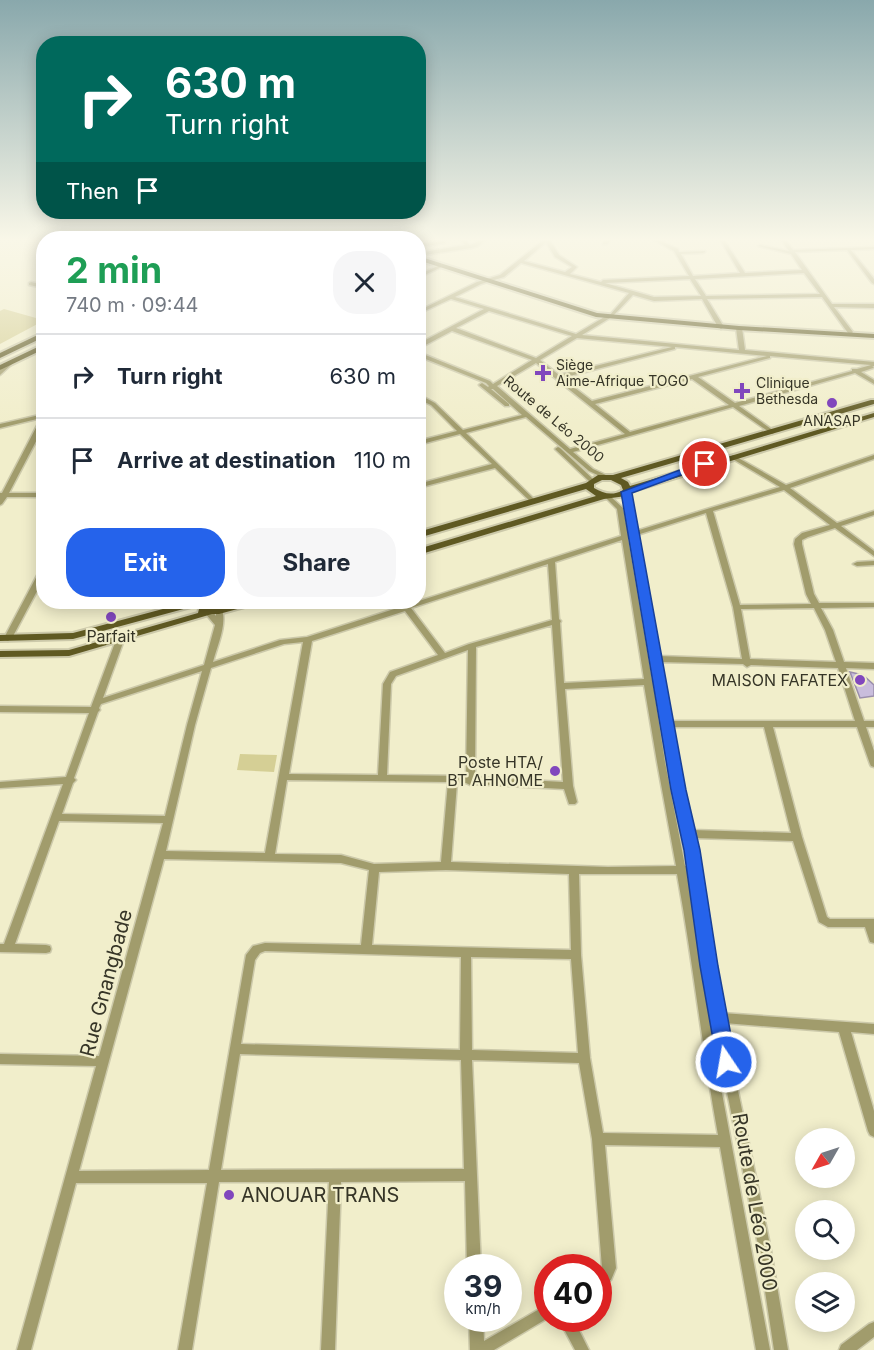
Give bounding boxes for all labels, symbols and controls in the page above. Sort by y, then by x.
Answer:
text: 630 m [165,57,296,108]
icon: right [66,60,144,138]
text: Turn right [165,108,289,141]
icon: arrive [131,174,164,207]
text: Then [66,178,119,204]
text: 2 min [66,248,162,292]
button: close [333,251,396,314]
text: 740 m · 09:44 [66,293,198,317]
place label: Siège Aime-Afrique TOGO [556,356,689,389]
icon: right [66,360,99,393]
text: Turn right [117,363,223,389]
text: 630 m [329,363,396,389]
marker: Siège Aime-Afrique TOGO [534,364,552,382]
street label: Route de Léo 2000 [501,372,608,466]
place label: Clinique Bethesda [756,374,818,407]
marker: Clinique Bethesda [733,382,751,400]
marker: ANASAP [825,396,839,410]
place label: ANASAP [803,412,861,429]
pin [679,438,730,489]
icon: arrive [66,444,99,477]
text: Arrive at destination [117,447,336,473]
text: 110 m [354,447,411,473]
icon: arrive [688,447,721,480]
button: Exit [66,528,225,597]
button: Share [237,528,396,597]
marker: Parfait [104,610,118,624]
place label: Parfait [86,626,136,646]
place label: MAISON FAFATEX [712,670,848,690]
marker: MAISON FAFATEX [853,673,867,687]
place label: Poste HTA/ BT AHNOME [447,752,543,790]
marker: Poste HTA/ BT AHNOME [548,764,562,778]
street label: Rue Gnangbade [75,907,137,1059]
position arrow [694,1030,758,1094]
street label: Route de Léo 2000 [728,1111,782,1293]
north arrow [795,1128,855,1188]
map controls [795,1128,855,1332]
place label: ANOUAR TRANS [241,1183,399,1207]
marker: ANOUAR TRANS [222,1188,236,1202]
button: search [795,1200,855,1260]
speed limit sign: 40 [534,1254,612,1332]
text: 39 [464,1268,502,1304]
button: layers [795,1272,855,1332]
text: km/h [465,1299,501,1318]

